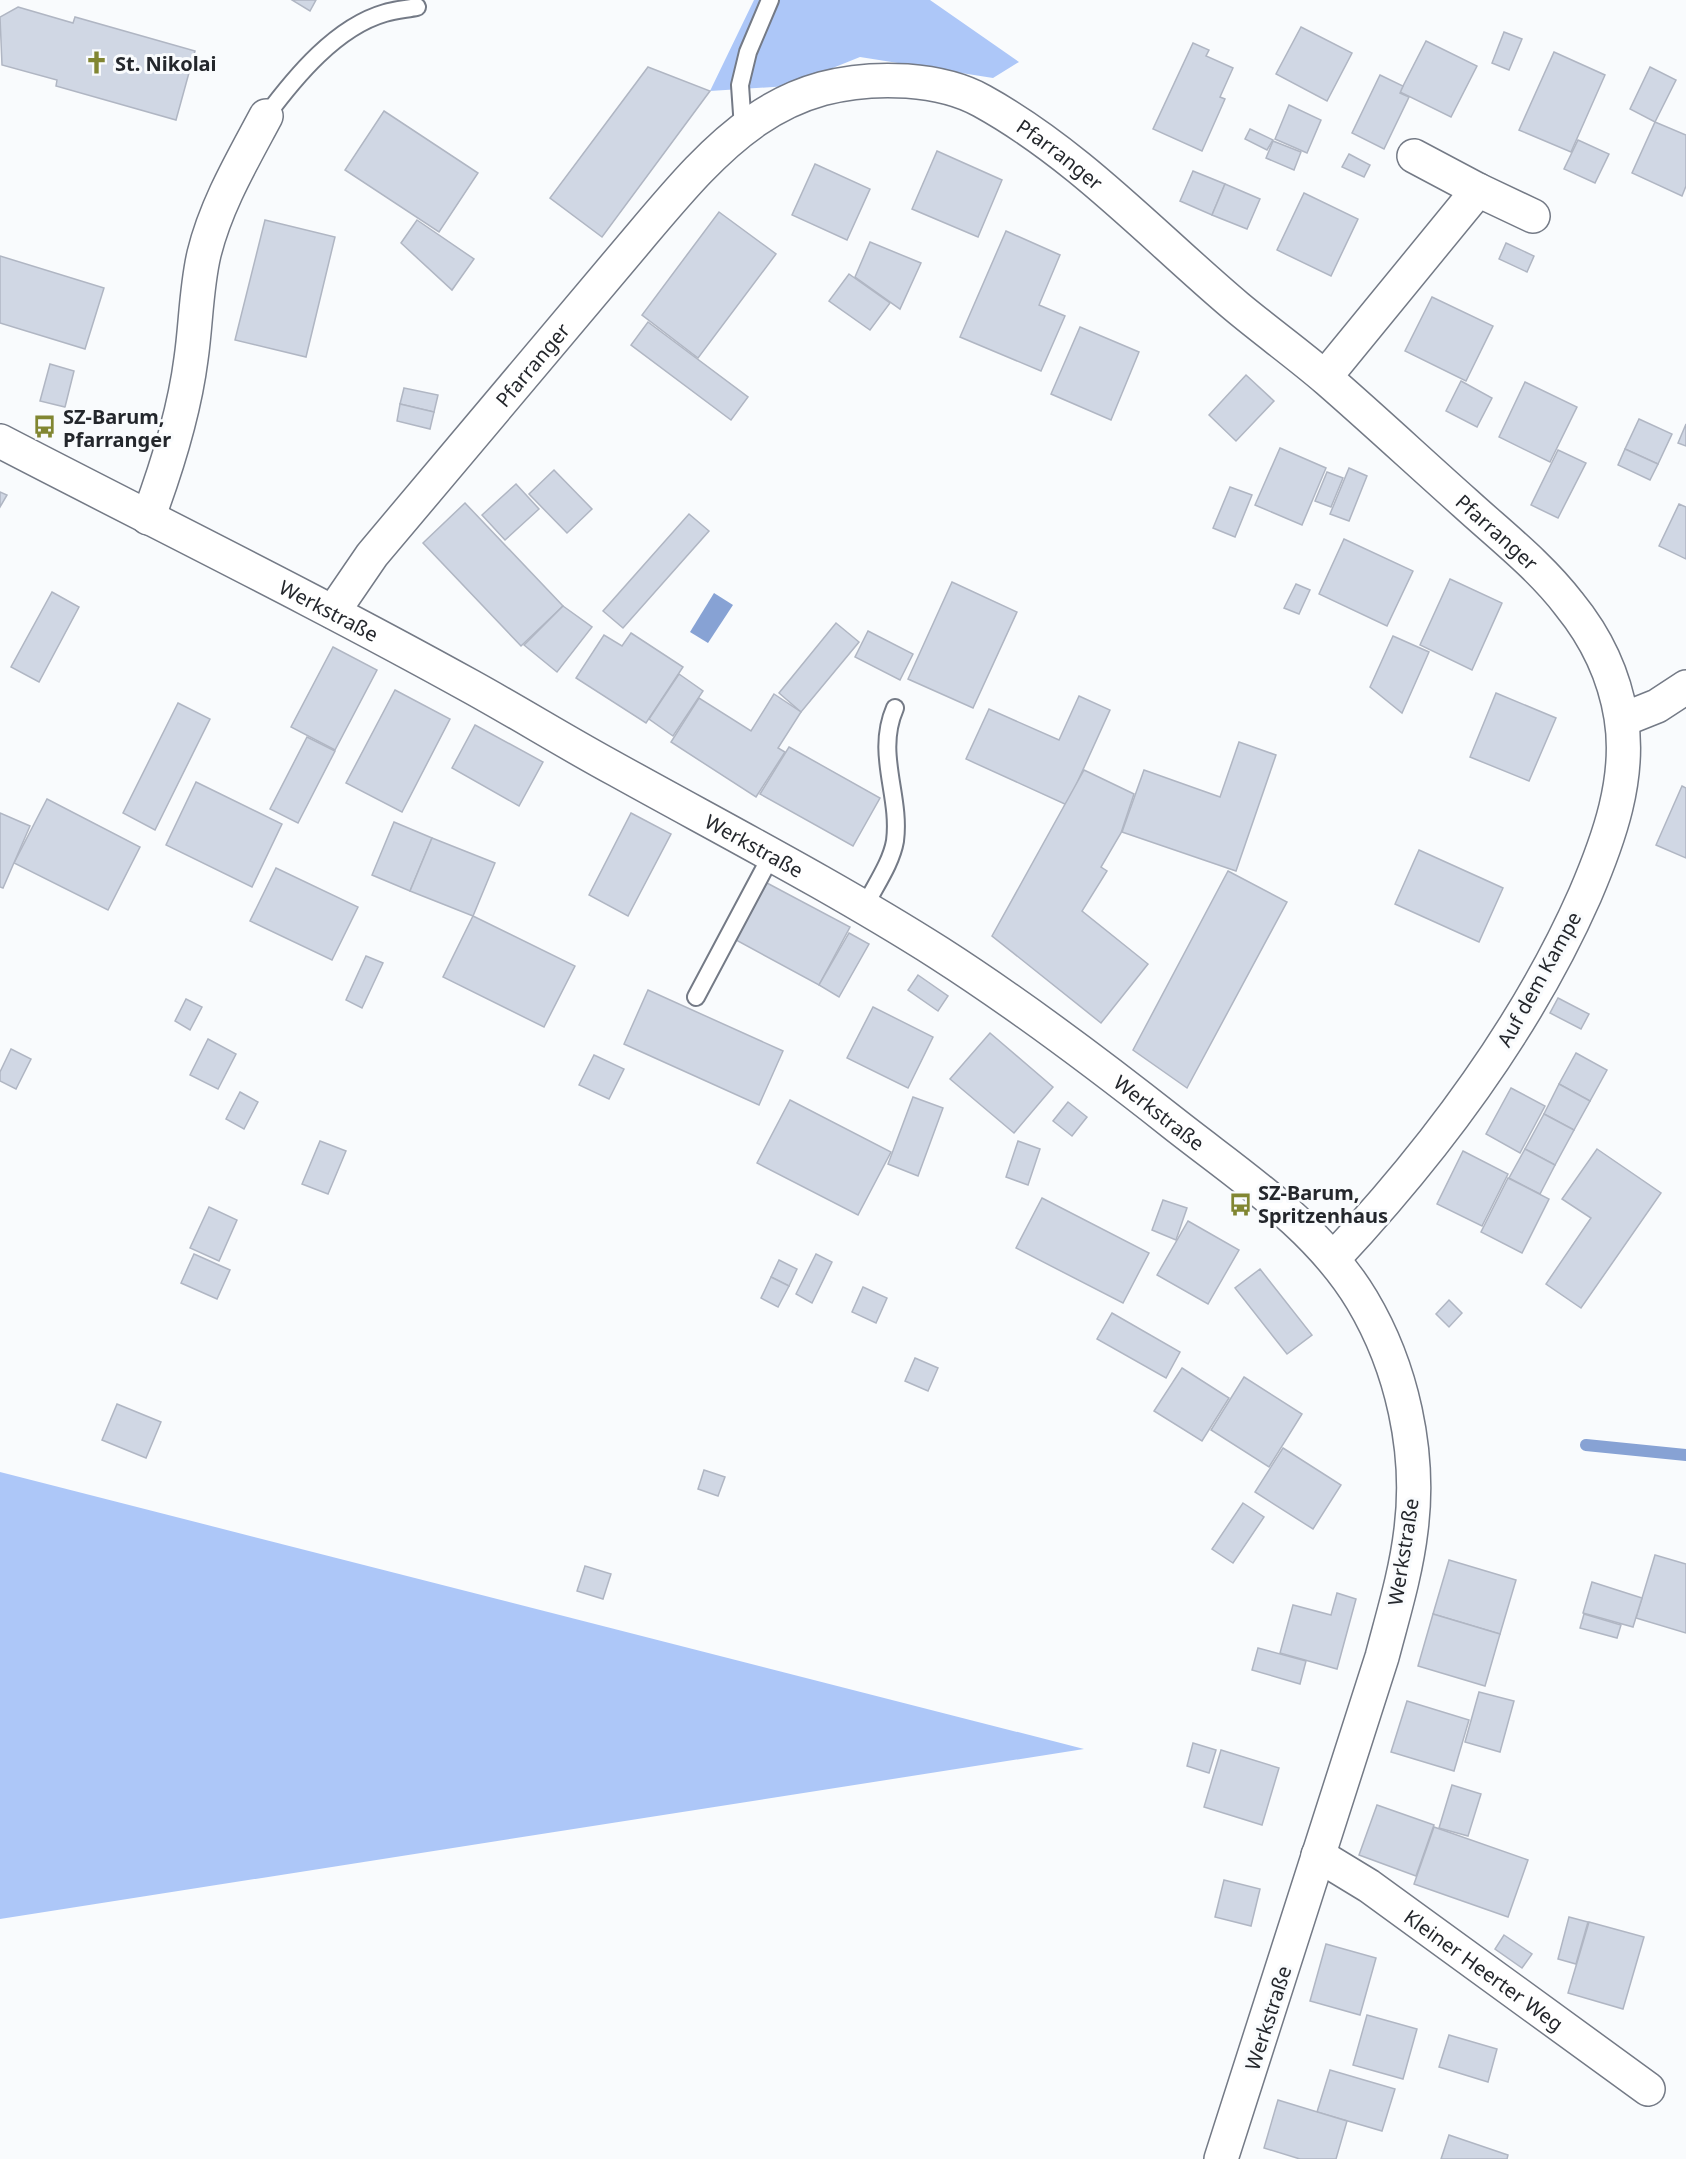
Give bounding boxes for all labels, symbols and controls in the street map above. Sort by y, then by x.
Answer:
church icon: St. Nikolai [84,50,110,76]
place label: St. Nikolai [115,50,217,77]
street label: Pfarranger [1012,112,1109,196]
street label: Pfarranger [489,317,575,412]
place label: SZ-Barum, Pfarranger [63,403,171,453]
bus stop icon: SZ-Barum, Pfarranger [32,414,58,440]
street label: Pfarranger [1450,488,1544,576]
street label: Werkstraße [275,573,383,647]
street label: Werkstraße [700,807,808,883]
street label: Auf dem Kampe [1491,907,1587,1051]
street label: Werkstraße [1109,1069,1210,1156]
place label: SZ-Barum, Spritzenhaus [1258,1179,1388,1229]
bus stop icon: SZ-Barum, Spritzenhaus [1227,1191,1253,1217]
street label: Werkstraße [1381,1496,1425,1608]
street label: Kleiner Heerter Weg [1399,1903,1569,2037]
street label: Werkstraße [1238,1962,1298,2074]

